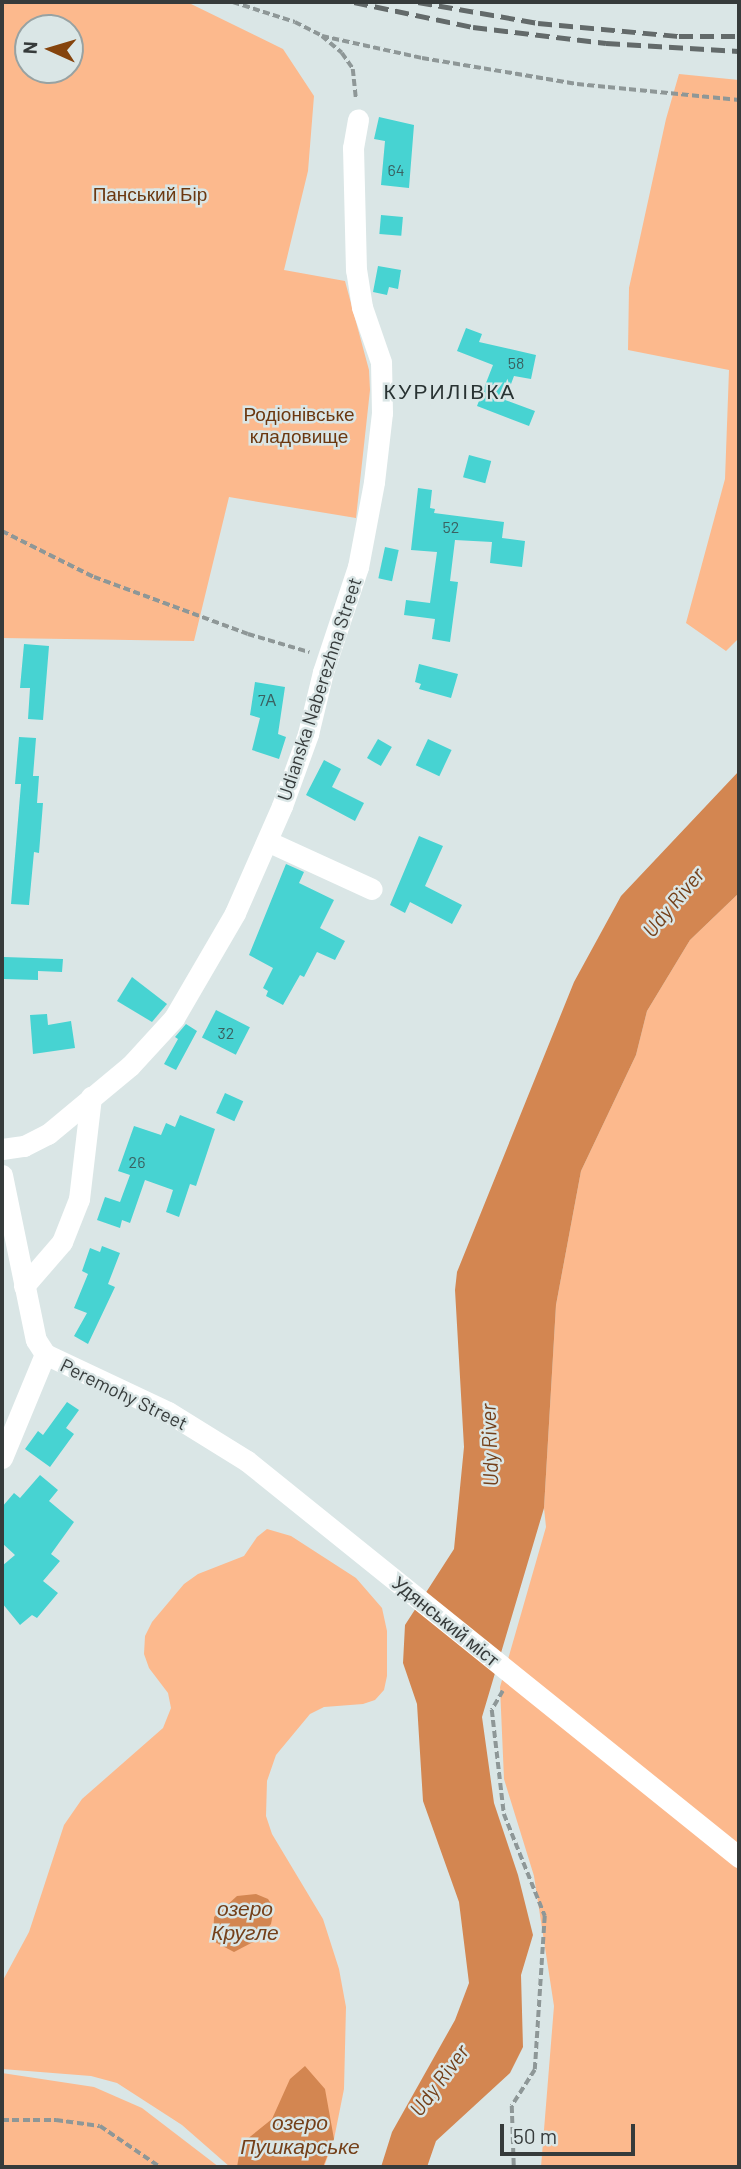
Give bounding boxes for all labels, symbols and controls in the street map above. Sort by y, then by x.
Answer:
north arrow [14,14,84,84]
text: N [18,41,41,55]
house number: 64 [387,160,405,180]
park label: Панський Бір [93,183,207,205]
house number: 58 [508,353,524,373]
district label: КУРИЛІВКА [385,378,515,404]
park label: Родіонівське кладовище [244,403,354,447]
house number: 52 [443,517,459,537]
street label: Udianska Naberezhna Street [272,574,366,804]
house number: 7А [258,690,276,710]
water label: Udy River [637,862,709,942]
house number: 32 [218,1023,234,1043]
house number: 26 [129,1152,145,1172]
street label: Peremohy Street [57,1353,191,1435]
water label: Udy River [475,1403,503,1487]
street label: Удянський міст [388,1571,504,1671]
water label: озеро Кругле [211,1895,279,1945]
water label: Udy River [404,2039,474,2121]
water label: озеро Пушкарське [240,2109,360,2159]
scale bar [503,2110,638,2154]
text: 50 m [513,2123,557,2148]

